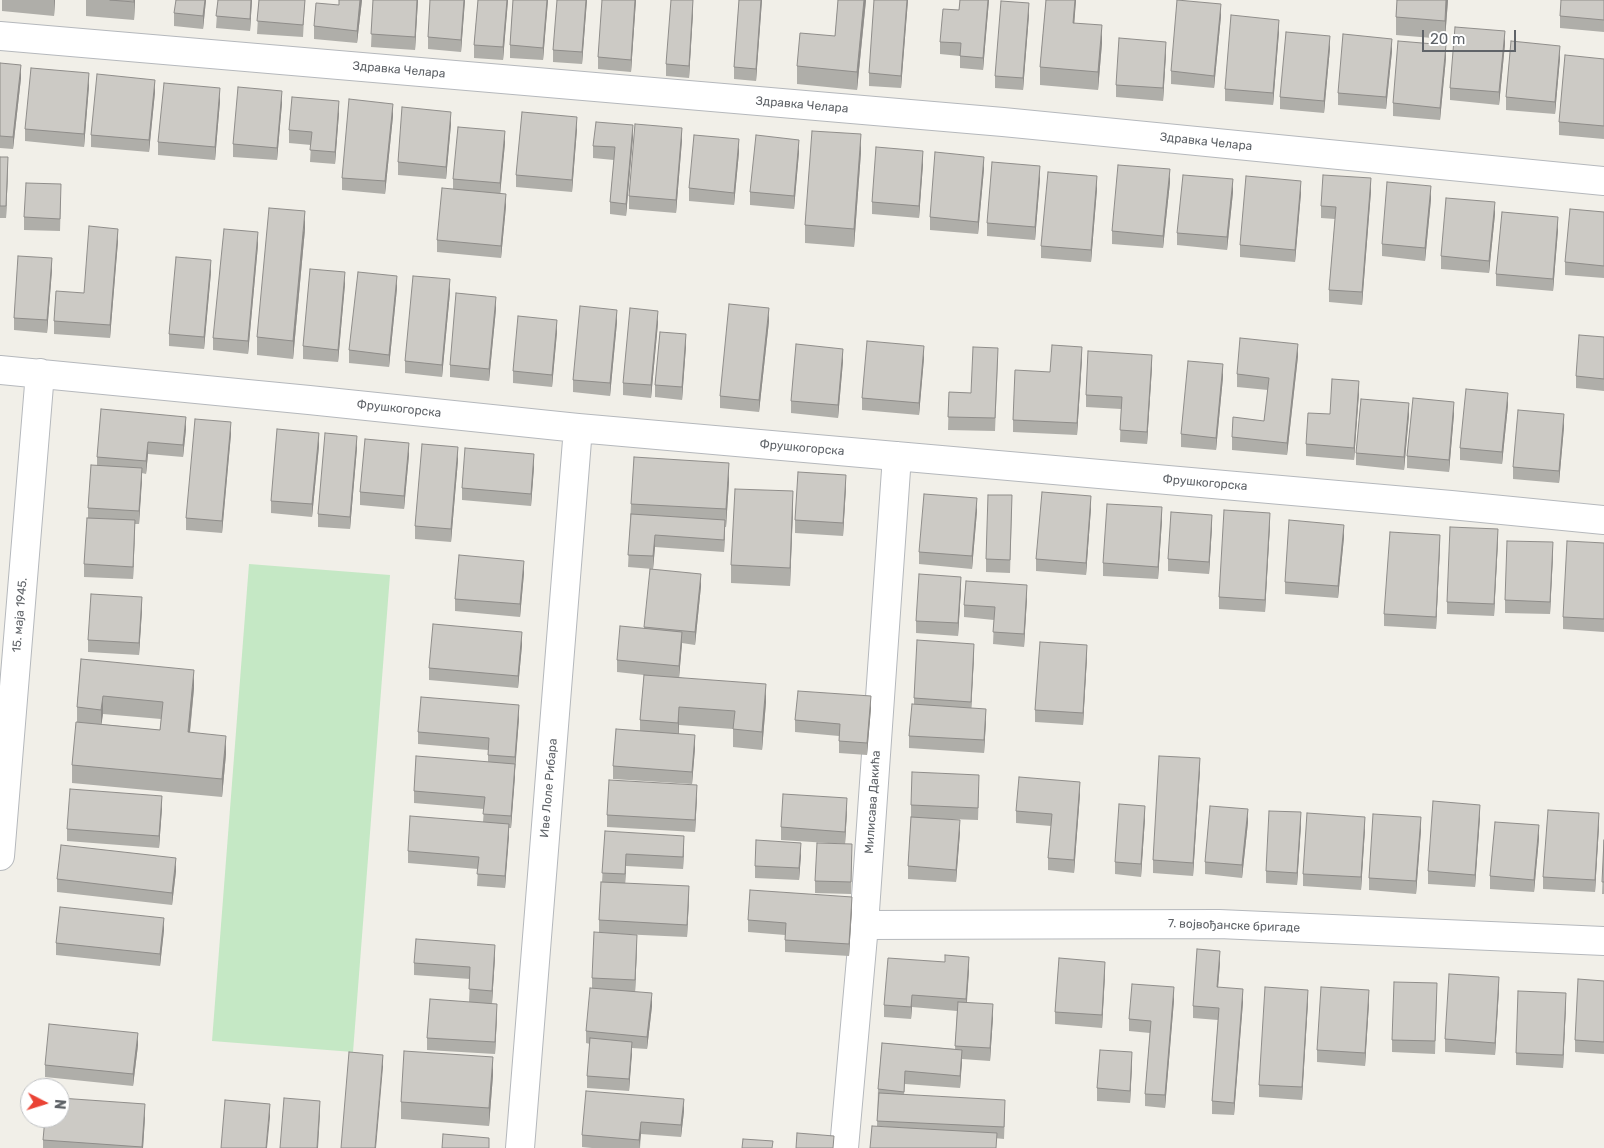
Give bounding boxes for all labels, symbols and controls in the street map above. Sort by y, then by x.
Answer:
scale bar [1424,20,1518,52]
text: 20 m [1430,30,1465,48]
street label: Здравка Челара [352,59,446,81]
street label: Здравка Челара [755,94,849,116]
street label: Здравка Челара [1159,130,1253,154]
street label: Фрушкогорска [356,397,442,421]
street label: Фрушкогорска [759,437,845,459]
street label: Фрушкогорска [1162,472,1248,494]
street label: 15. маја 1945. [10,577,30,653]
street label: Иве Лоле Рибара [537,738,561,838]
street label: Милисава Дакића [862,750,884,854]
street label: 7. војвођанске бригаде [1168,916,1300,936]
north arrow [20,1078,70,1128]
text: N [51,1098,68,1110]

